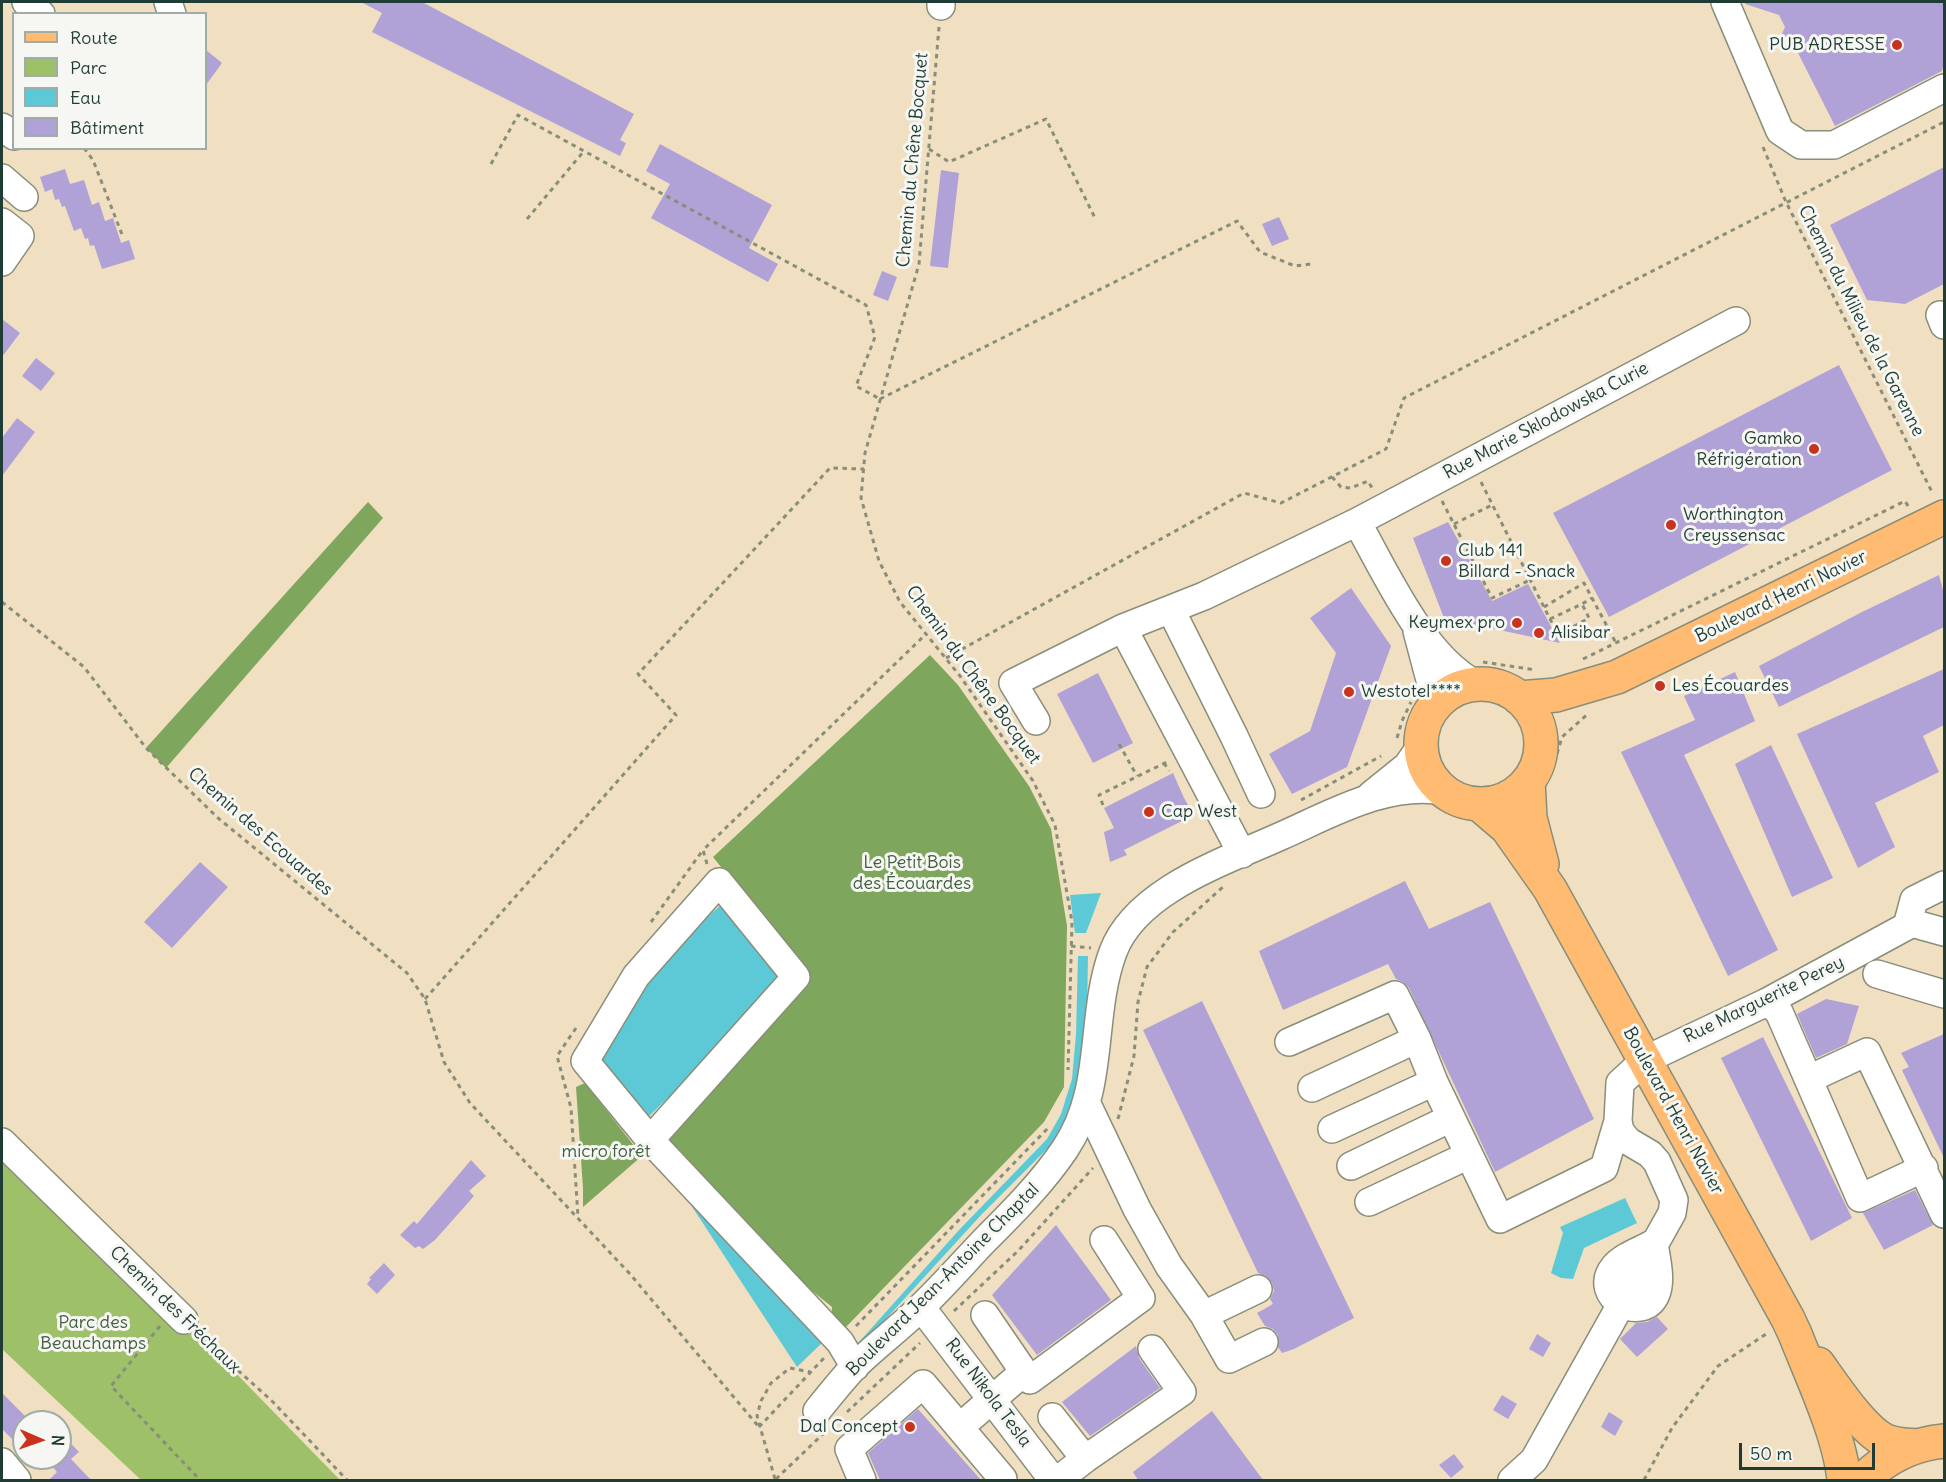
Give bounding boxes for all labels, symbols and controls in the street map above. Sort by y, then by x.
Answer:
legend [12,12,207,150]
text: Route [70,26,118,49]
place label: PUB ADRESSE [1769,34,1885,56]
marker: PUB ADRESSE [1890,38,1904,52]
street label: Chemin du Chêne Bocquet [893,52,933,268]
text: Parc [70,56,107,79]
text: Eau [70,86,101,109]
text: Bâtiment [70,116,144,139]
street label: Chemin du Milieu de la Garenne [1793,202,1929,440]
street label: Rue Marie Sklodowska Curie [1440,358,1652,484]
place label: Gamko Réfrigération [1696,428,1802,470]
marker: Gamko Réfrigération [1807,442,1821,456]
place label: Worthington Creyssensac [1683,504,1786,546]
marker: Worthington Creyssensac [1664,518,1678,532]
place label: Club 141 Billard - Snack [1458,540,1575,582]
street label: Boulevard Henri Navier [1692,546,1870,648]
marker: Club 141 Billard - Snack [1439,554,1453,568]
street label: Chemin du Chêne Bocquet [901,582,1045,768]
place label: Keymex pro [1408,612,1505,634]
marker: Keymex pro [1510,616,1524,630]
place label: Alisibar [1551,622,1610,644]
marker: Alisibar [1532,626,1546,640]
place label: Les Écouardes [1672,675,1789,697]
marker: Les Écouardes [1653,679,1667,693]
place label: Westotel**** [1361,681,1461,703]
marker: Westotel**** [1342,685,1356,699]
street label: Chemin des Ecouardes [183,763,337,901]
place label: Cap West [1161,801,1237,823]
marker: Cap West [1142,805,1156,819]
park label: Le Petit Bois des Écouardes [853,852,971,894]
street label: Rue Marguerite Perey [1680,952,1848,1048]
street label: Boulevard Henri Navier [1618,1024,1728,1198]
park label: micro forêt [562,1141,650,1163]
street label: Boulevard Jean-Antoine Chaptal [842,1179,1044,1381]
street label: Chemin des Fréchaux [105,1242,245,1378]
park label: Parc des Beauchamps [40,1312,146,1354]
street label: Rue Nikola Tesla [940,1334,1036,1452]
north arrow [12,1410,72,1470]
place label: Dal Concept [800,1416,898,1438]
marker: Dal Concept [903,1420,917,1434]
scale bar [1742,1431,1878,1469]
text: N [48,1435,68,1446]
text: 50 m [1750,1442,1792,1465]

